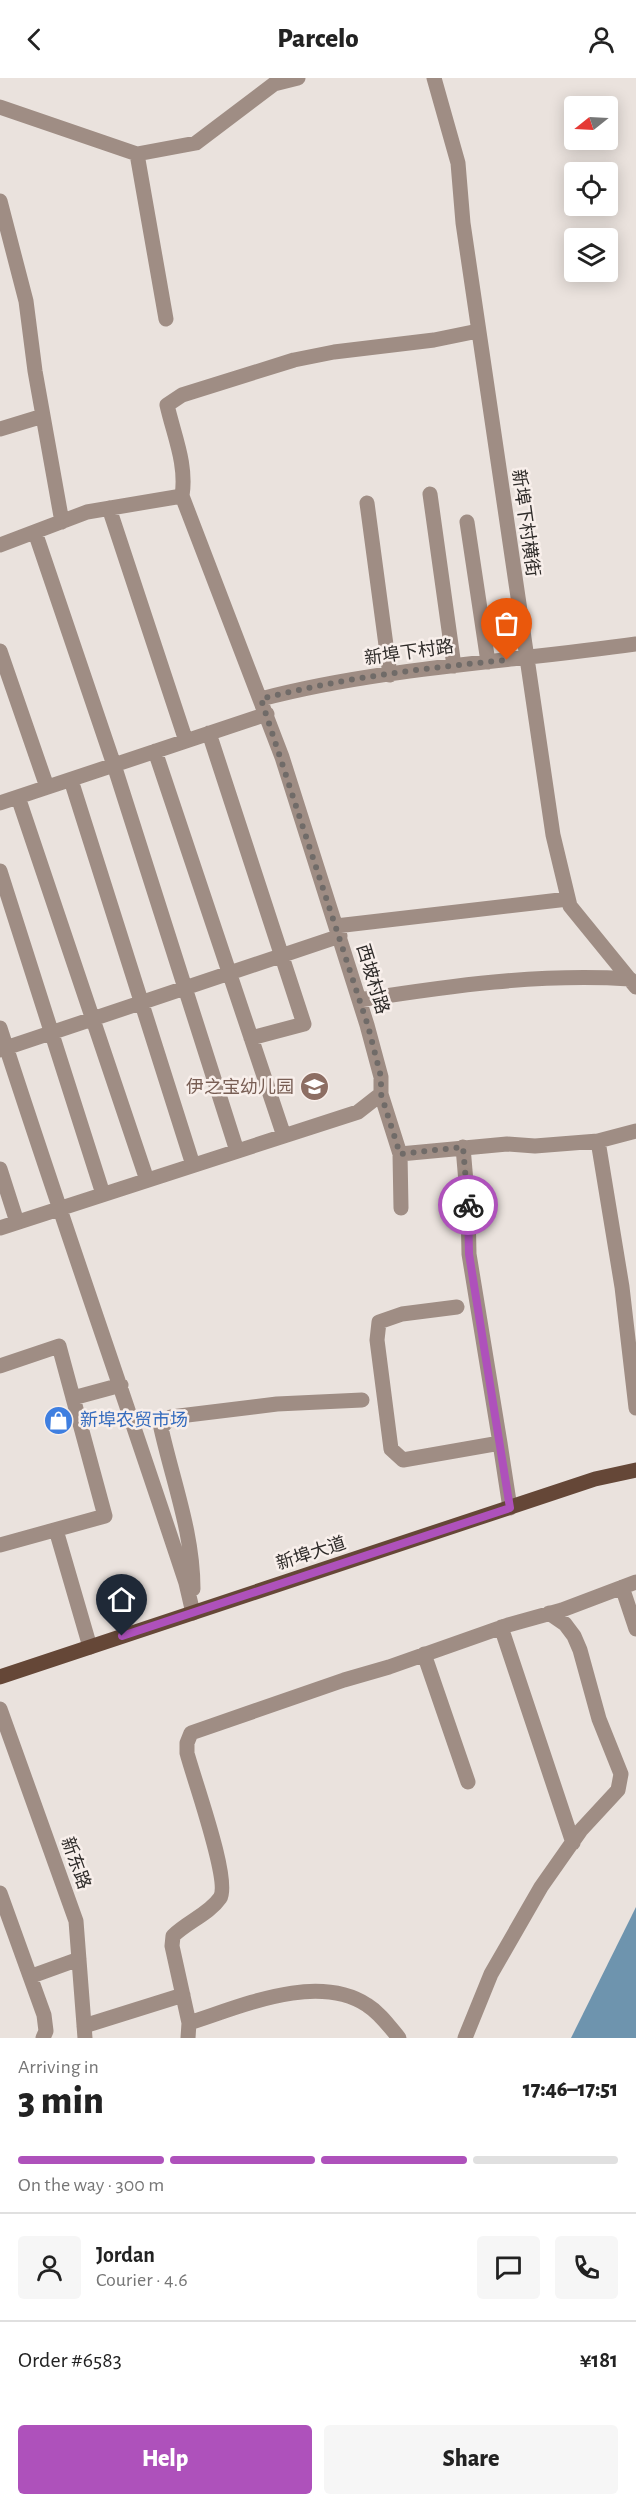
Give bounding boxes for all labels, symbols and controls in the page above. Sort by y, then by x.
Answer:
icon: back [18,23,51,56]
icon: person [585,23,618,56]
text: Parcelo [277,25,359,52]
north arrow [564,96,618,150]
map controls [564,96,618,282]
button: locate [564,162,618,216]
button: layers [564,228,618,282]
street label: 新埠下村横街 [509,468,543,578]
pin [481,598,532,660]
icon: bag [490,607,523,640]
street label: 新埠下村路 [363,636,455,668]
street label: 西坡村路 [353,942,393,1016]
school or university icon: 伊之宝幼儿园 [299,1071,331,1103]
place label: 伊之宝幼儿园 [186,1077,294,1097]
courier [438,1175,498,1235]
icon: bike [452,1189,485,1222]
shop icon: 新埠农贸市场 [43,1404,75,1436]
place label: 新埠农贸市场 [80,1410,188,1430]
street label: 新埠大道 [274,1532,348,1574]
pin [96,1574,147,1636]
icon: home [105,1583,138,1616]
street label: 新东路 [57,1834,95,1892]
text: Arriving in [18,2057,99,2077]
text: 17:46–17:51 [523,2078,618,2100]
text: 3 min [18,2082,104,2121]
text: On the way · 300 m [18,2175,164,2195]
button: person [18,2236,81,2299]
button: chat [477,2236,540,2299]
button: phone [555,2236,618,2299]
text: Jordan [96,2244,155,2266]
text: Courier · 4.6 [96,2270,188,2290]
text: Order #6583 [18,2349,122,2371]
text: ¥181 [580,2349,618,2371]
button: Help [18,2425,312,2494]
button: Share [324,2425,618,2494]

